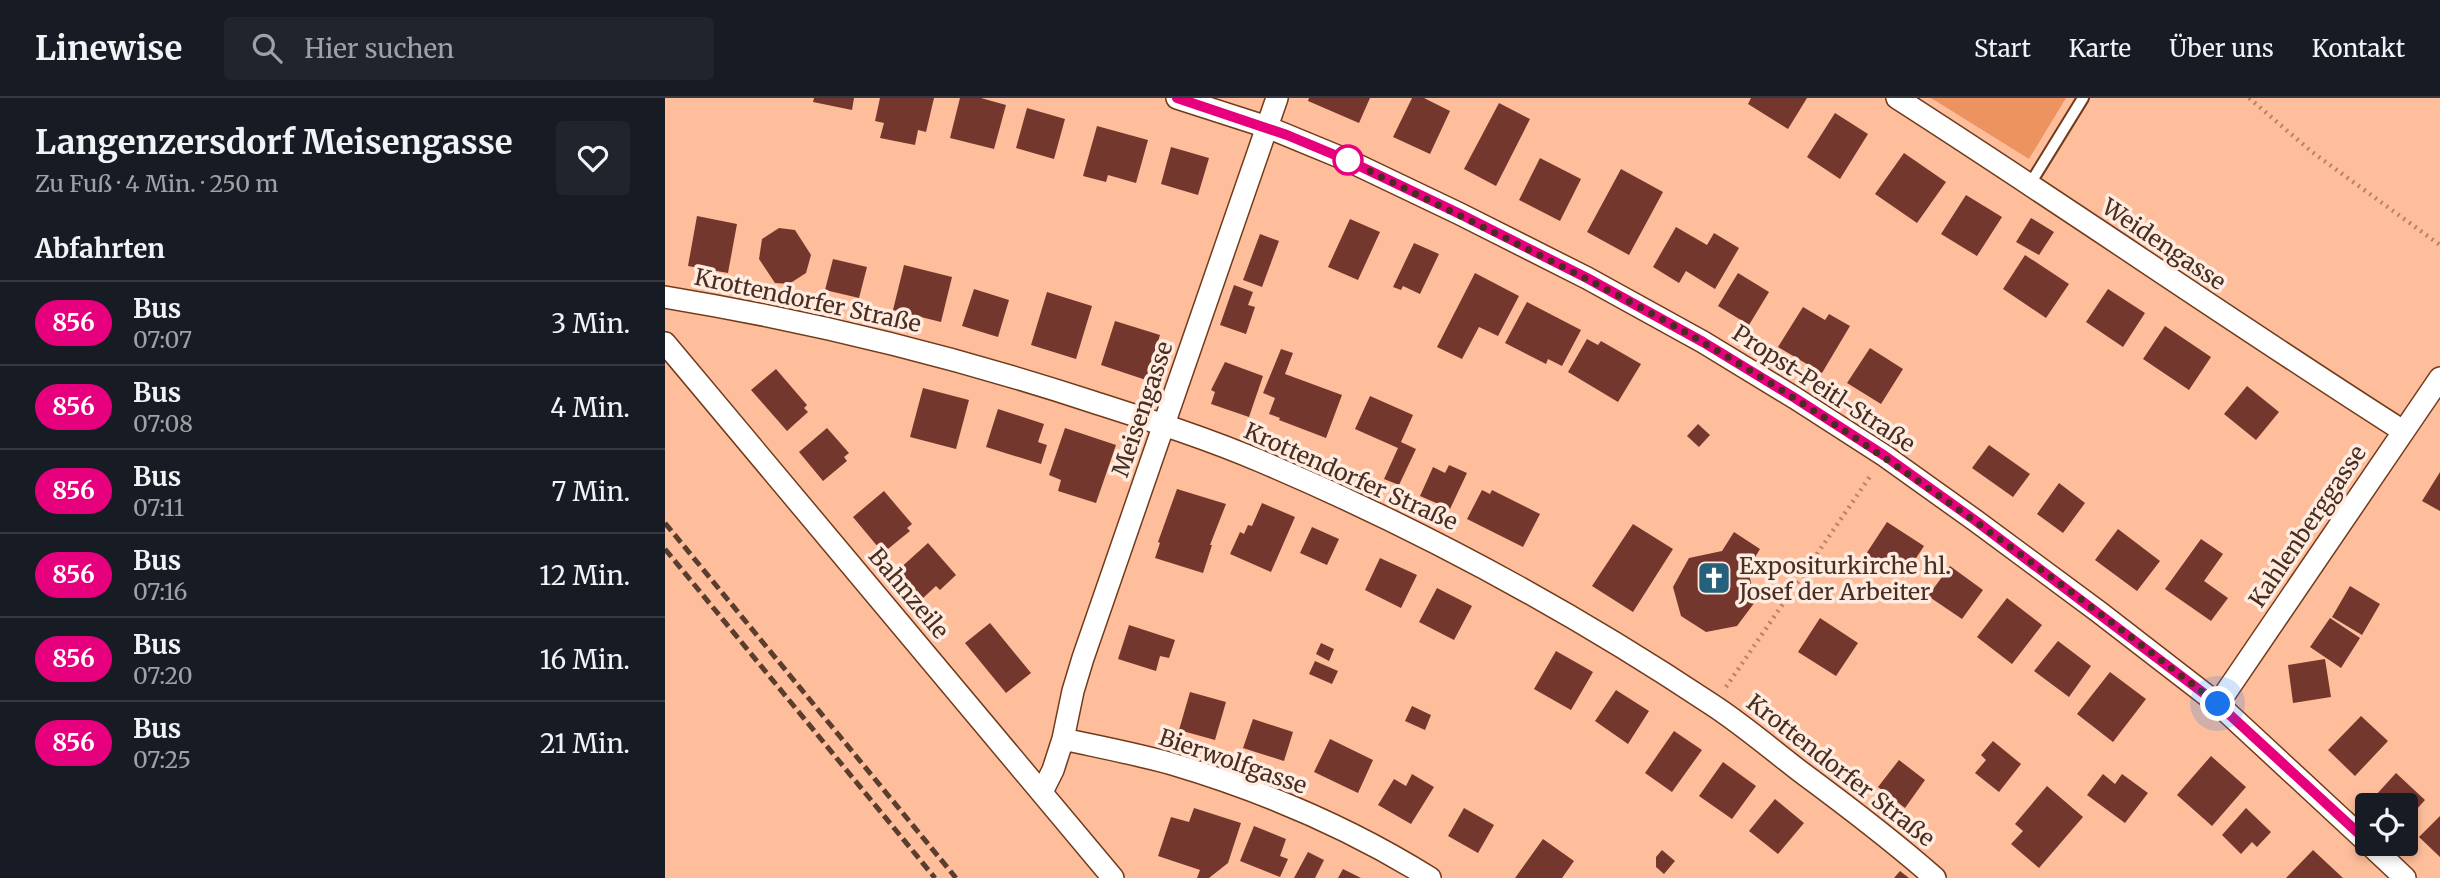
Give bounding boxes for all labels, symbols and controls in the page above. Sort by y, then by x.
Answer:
search box [224,17,714,80]
text: Linewise [35,28,182,69]
icon: search [248,29,286,67]
text: Hier suchen [304,32,454,65]
text: Start [1974,33,2031,64]
text: Karte [2069,33,2131,64]
text: Über uns [2169,33,2274,64]
text: Kontakt [2312,33,2405,64]
button: heart [556,121,630,195]
text: Langenzersdorf Meisengasse [35,122,513,163]
unlabelled marker [1333,145,1363,175]
text: Zu Fuß · 4 Min. · 250 m [35,169,278,198]
street label: Weidengasse [2096,191,2231,296]
text: Abfahrten [35,232,165,265]
street label: Krottendorfer Straße [692,262,924,338]
text: Bus [133,292,181,325]
text: 856 [52,307,95,338]
text: 3 Min. [551,307,630,340]
street label: Propst-Peitl-Straße [1727,318,1921,458]
text: 07:07 [133,325,192,354]
street label: Meisengasse [1105,338,1179,480]
text: Bus [133,376,181,409]
text: 856 [52,391,95,422]
text: 4 Min. [550,391,630,424]
text: 07:08 [133,409,193,438]
street label: Krottendorfer Straße [1240,416,1462,536]
street label: Kahlenberggasse [2242,439,2372,613]
text: Bus [133,460,181,493]
text: 856 [52,475,95,506]
text: 7 Min. [551,475,630,508]
text: 07:11 [133,493,184,522]
street label: Bahnzeile [863,542,955,644]
text: Bus [133,544,181,577]
place label: Expositurkirche hl. Josef der Arbeiter [1738,551,1951,606]
text: 856 [52,559,95,590]
text: 12 Min. [539,559,630,592]
church icon: Expositurkirche hl. Josef der Arbeiter [1695,559,1733,597]
text: 07:16 [133,577,187,606]
text: Bus [133,628,181,661]
text: 856 [52,643,95,674]
text: 16 Min. [540,643,630,676]
text: 07:20 [133,661,193,690]
your location [2200,686,2235,721]
street label: Krottendorfer Straße [1741,688,1941,852]
text: Bus [133,712,181,745]
street label: Bierwolfgasse [1155,722,1311,800]
text: 856 [52,727,95,758]
text: 21 Min. [540,727,630,760]
text: 07:25 [133,745,191,774]
map controls [2355,793,2418,856]
button: locate [2355,793,2418,856]

